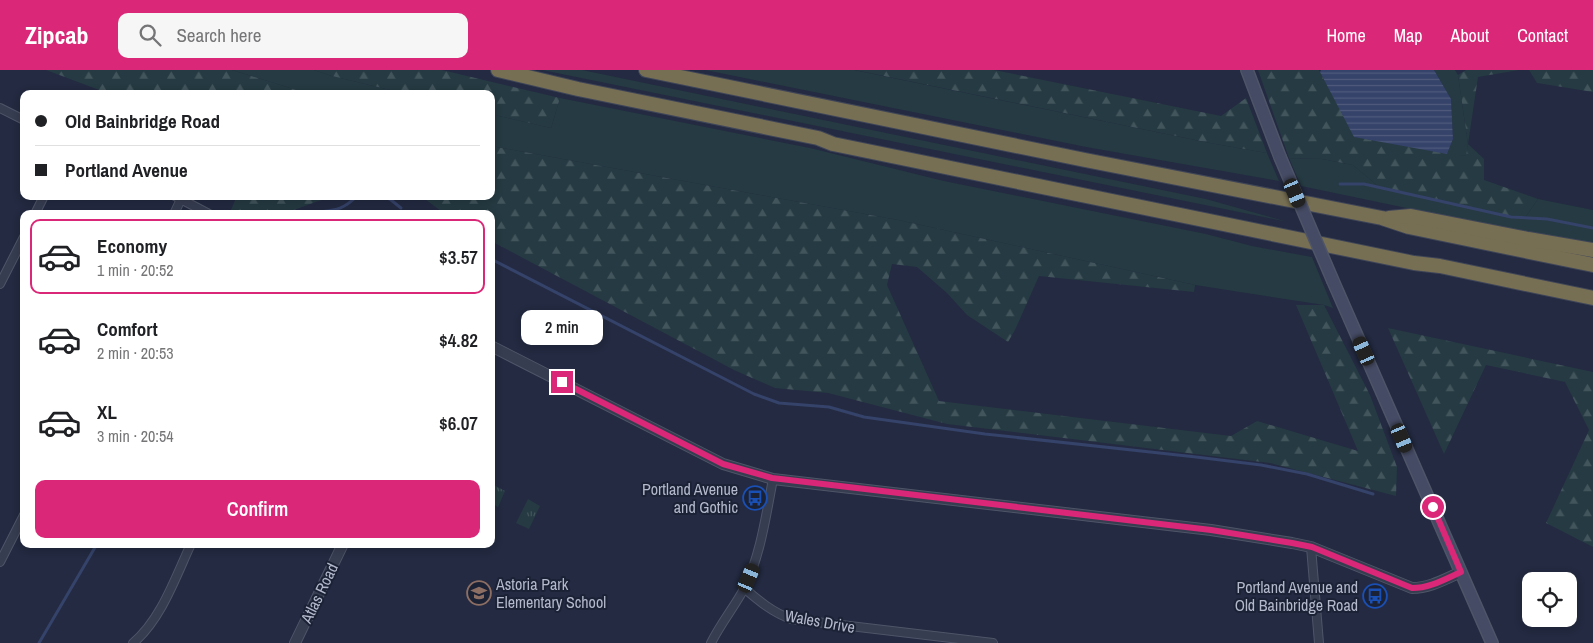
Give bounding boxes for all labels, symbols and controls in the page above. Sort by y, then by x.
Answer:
search box [118,13,468,58]
text: Zipcab [25,19,88,51]
icon: search [136,21,164,49]
text: Search here [176,22,261,48]
text: Home [1326,23,1366,48]
text: Map [1394,23,1423,48]
text: About [1451,23,1489,48]
text: Contact [1517,23,1568,48]
text: Old Bainbridge Road [65,108,220,134]
text: Portland Avenue [65,157,188,183]
car [1282,176,1307,210]
text: Economy [97,233,167,259]
icon: car [37,234,82,279]
text: $3.57 [439,244,478,270]
text: 1 min · 20:52 [97,259,174,281]
callout: 2 min [521,310,603,344]
text: Comfort [97,316,158,342]
text: 2 min [545,316,579,338]
icon: car [37,317,82,362]
text: $4.82 [439,327,478,353]
car [1351,334,1376,368]
text: 2 min · 20:53 [97,342,174,364]
route end [551,371,573,393]
text: XL [97,399,117,425]
icon: car [37,400,82,445]
text: $6.07 [439,410,478,436]
car [1389,421,1414,455]
text: 3 min · 20:54 [97,425,174,447]
place label: Portland Avenue and Gothic [642,478,738,518]
button: Confirm [35,480,480,538]
bus stop icon: Portland Avenue and Gothic [742,485,768,511]
route start [1422,496,1444,518]
street label: Atlas Road [295,559,343,628]
car [736,561,761,595]
map controls [1522,572,1577,627]
button: locate [1522,572,1577,627]
place label: Astoria Park Elementary School [495,573,606,613]
place label: Portland Avenue and Old Bainbridge Road [1235,576,1358,616]
school or university icon: Astoria Park Elementary School [466,580,492,606]
bus stop icon: Portland Avenue and Old Bainbridge Road [1362,583,1388,609]
street label: Wales Drive [783,604,857,638]

